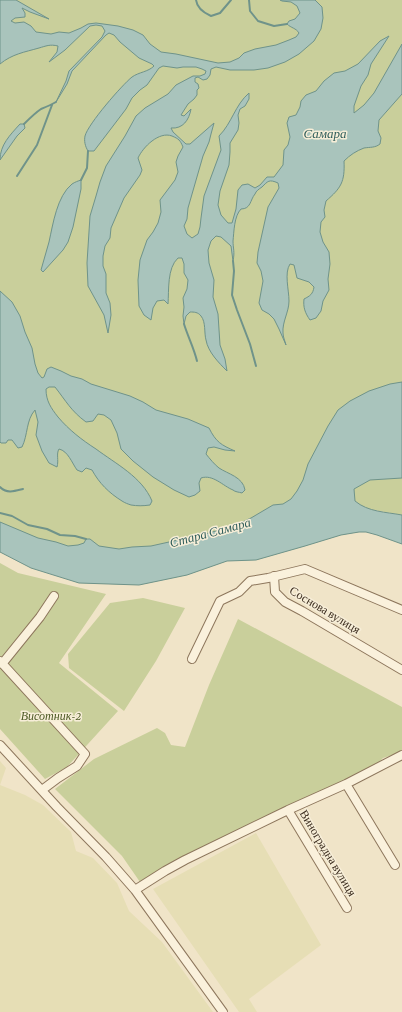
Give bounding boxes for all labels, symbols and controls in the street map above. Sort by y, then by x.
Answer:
water label: Самара [303,126,347,141]
water label: Стара Самара [168,514,253,551]
street label: Соснова вулиця [287,583,363,637]
park label: Висотник-2 [21,709,82,723]
street label: Виноградна вулиця [297,807,360,899]

